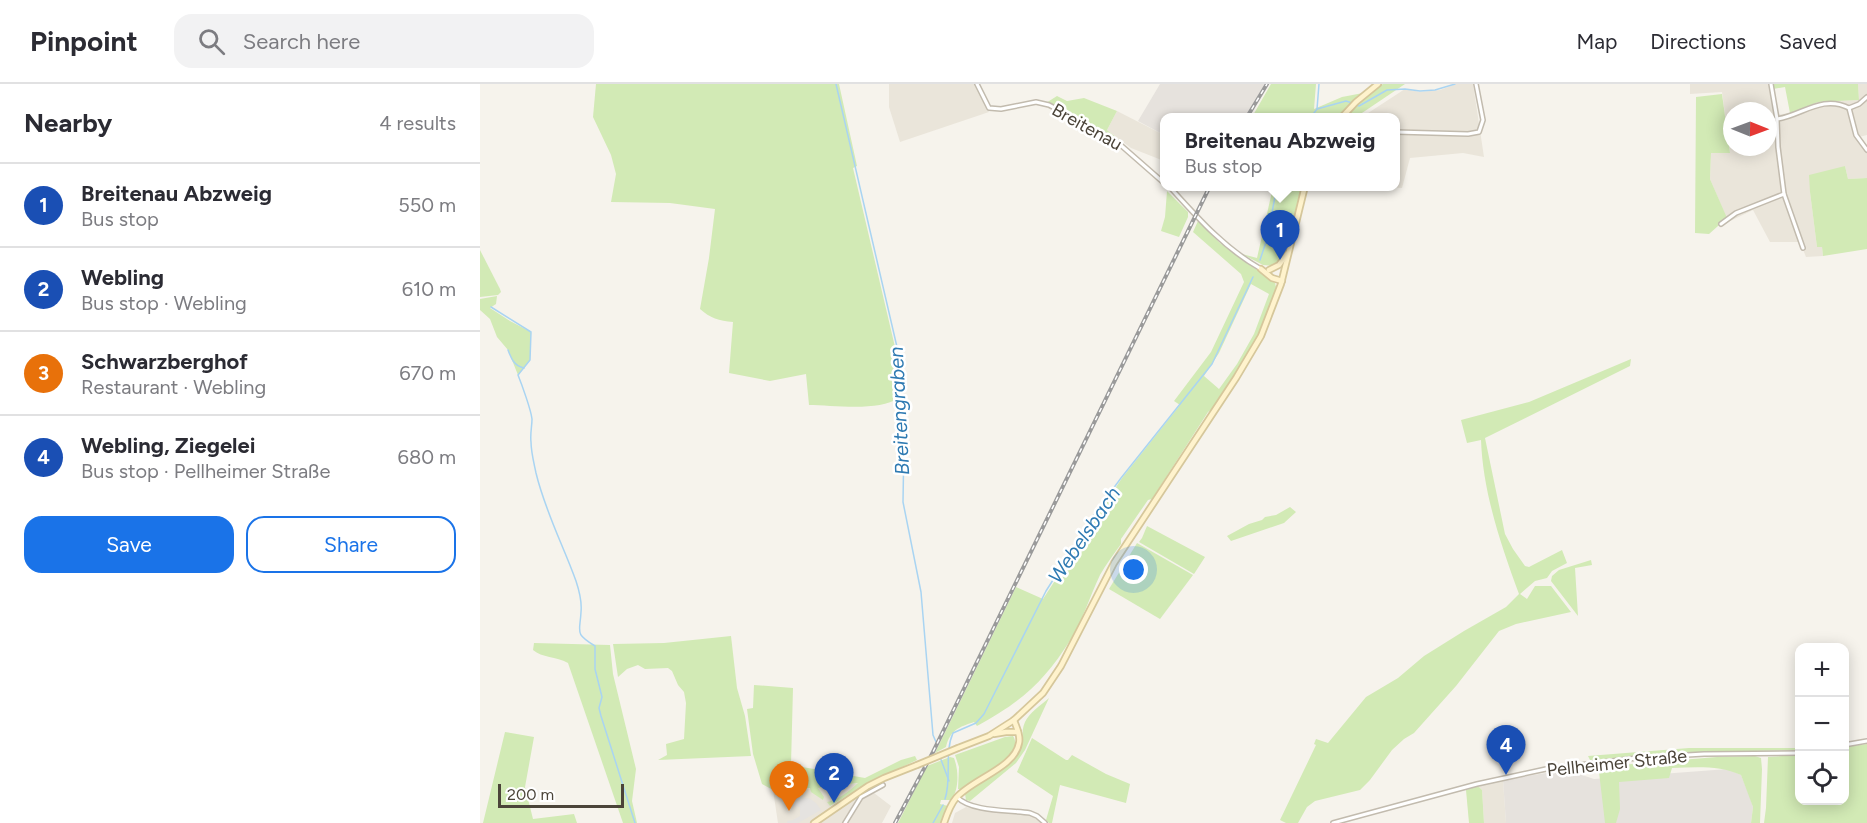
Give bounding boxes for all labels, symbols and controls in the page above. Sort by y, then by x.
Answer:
search box [174,14,594,68]
text: Pinpoint [30,24,138,58]
icon: search [195,25,228,58]
text: Search here [243,28,360,55]
text: Map [1576,29,1617,54]
text: Directions [1650,29,1746,54]
text: Saved [1779,29,1837,54]
street label: Breitenau [1048,99,1126,155]
north arrow [1723,102,1777,156]
text: Nearby [24,107,112,139]
text: 4 results [379,111,456,135]
popup [1160,113,1400,191]
text: Breitenau Abzweig [1184,127,1376,154]
text: Bus stop [1184,154,1262,178]
text: Breitenau Abzweig [81,180,272,207]
text: 1 [39,193,48,217]
text: 550 m [398,193,456,217]
text: Bus stop [81,207,159,231]
pin: 1 [1260,210,1300,260]
text: Webling [81,264,164,291]
text: 2 [38,277,49,301]
text: 610 m [402,277,456,301]
text: Bus stop · Webling [81,291,247,315]
water label: Breitengraben [884,346,914,476]
text: Schwarzberghof [81,348,248,375]
text: 3 [38,361,49,385]
text: 670 m [399,361,456,385]
text: Restaurant · Webling [81,375,266,399]
text: Webling, Ziegelei [81,432,255,459]
text: 4 [37,445,50,469]
text: 680 m [398,445,456,469]
text: Bus stop · Pellheimer Straße [81,459,330,483]
water label: Webelsbach [1043,482,1125,588]
button: Save [24,516,234,573]
button: Share [246,516,456,573]
your location [1119,555,1148,584]
map controls [1795,643,1849,805]
button: + [1795,643,1849,697]
button: − [1795,697,1849,751]
pin: 4 [1486,726,1526,775]
street label: Pellheimer Straße [1546,745,1688,781]
button: locate [1795,751,1849,805]
pin: 2 [814,754,854,803]
pin: 3 [770,762,808,811]
scale bar [498,781,624,808]
text: 200 m [507,785,554,804]

